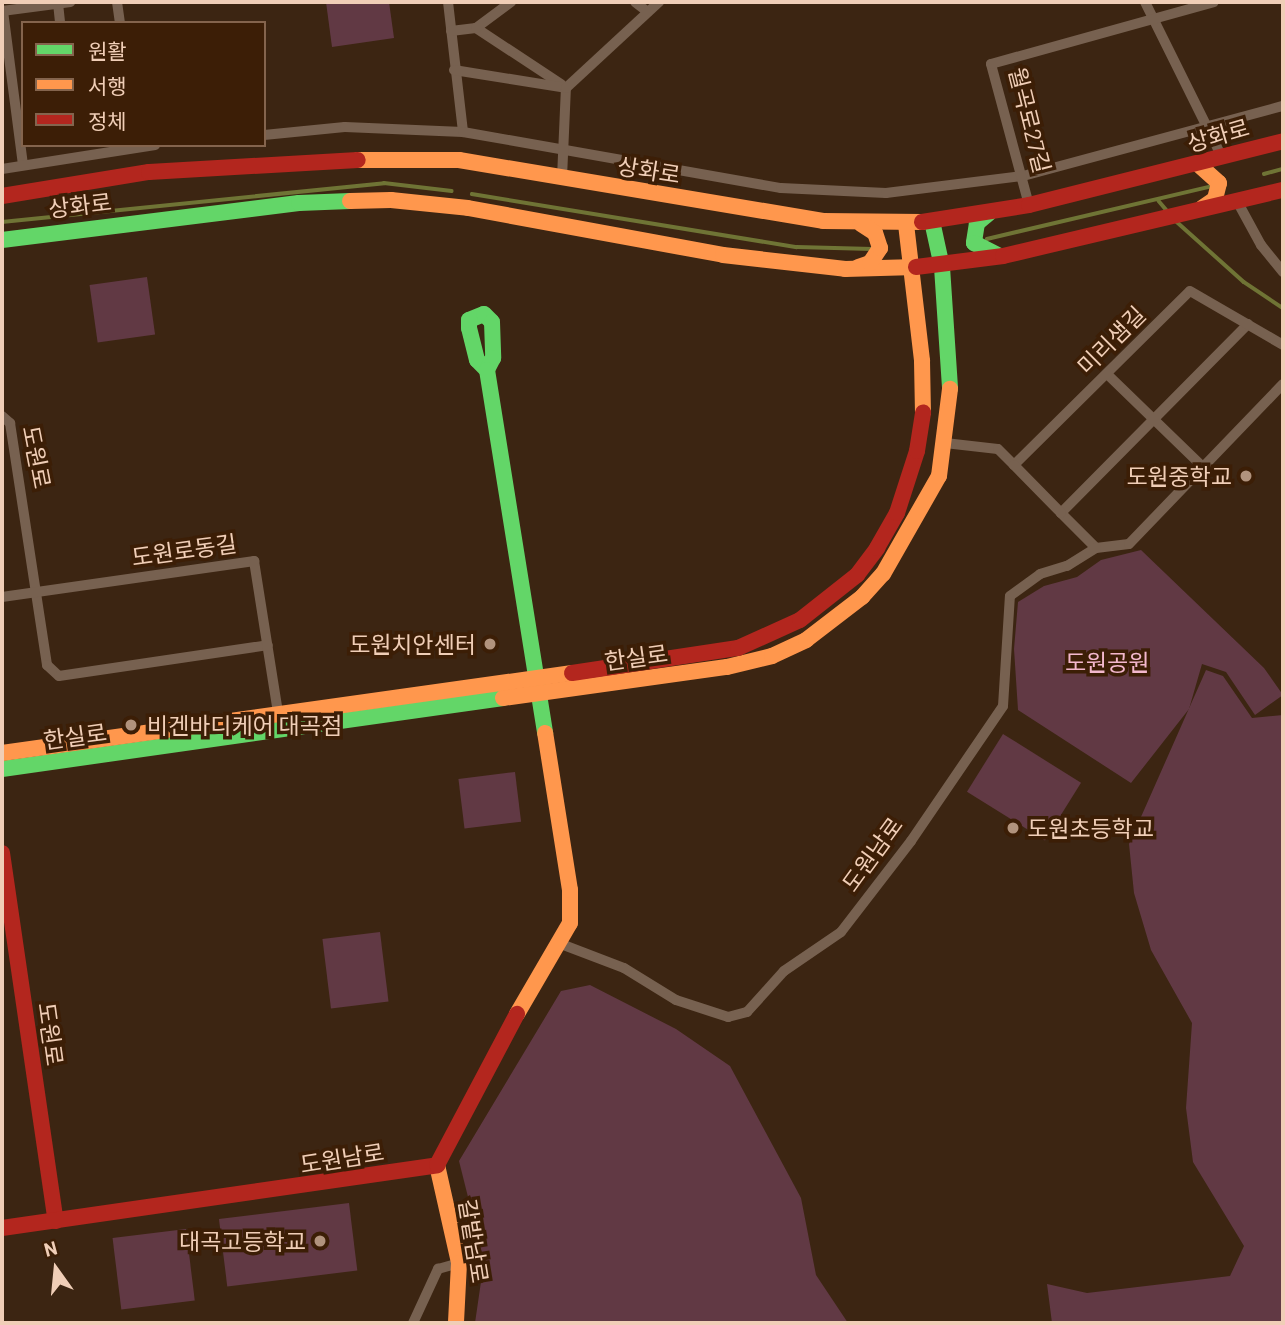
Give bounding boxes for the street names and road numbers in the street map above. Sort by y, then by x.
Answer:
street label: 월곡로27길 [1004,64,1056,176]
street label: 상화로 [1184,113,1252,157]
street label: 상화로 [615,151,683,189]
street label: 상화로 [47,187,113,223]
street label: 미리샘길 [1071,300,1151,380]
street label: 도원로 [17,423,57,491]
street label: 도원로동길 [130,529,238,571]
street label: 한실로 [603,639,669,675]
street label: 한실로 [42,718,108,754]
street label: 도원남로 [836,812,908,896]
street label: 도원로 [33,1001,69,1067]
street label: 도원남로 [298,1138,386,1178]
street label: 갈밭남로 [454,1197,494,1285]

